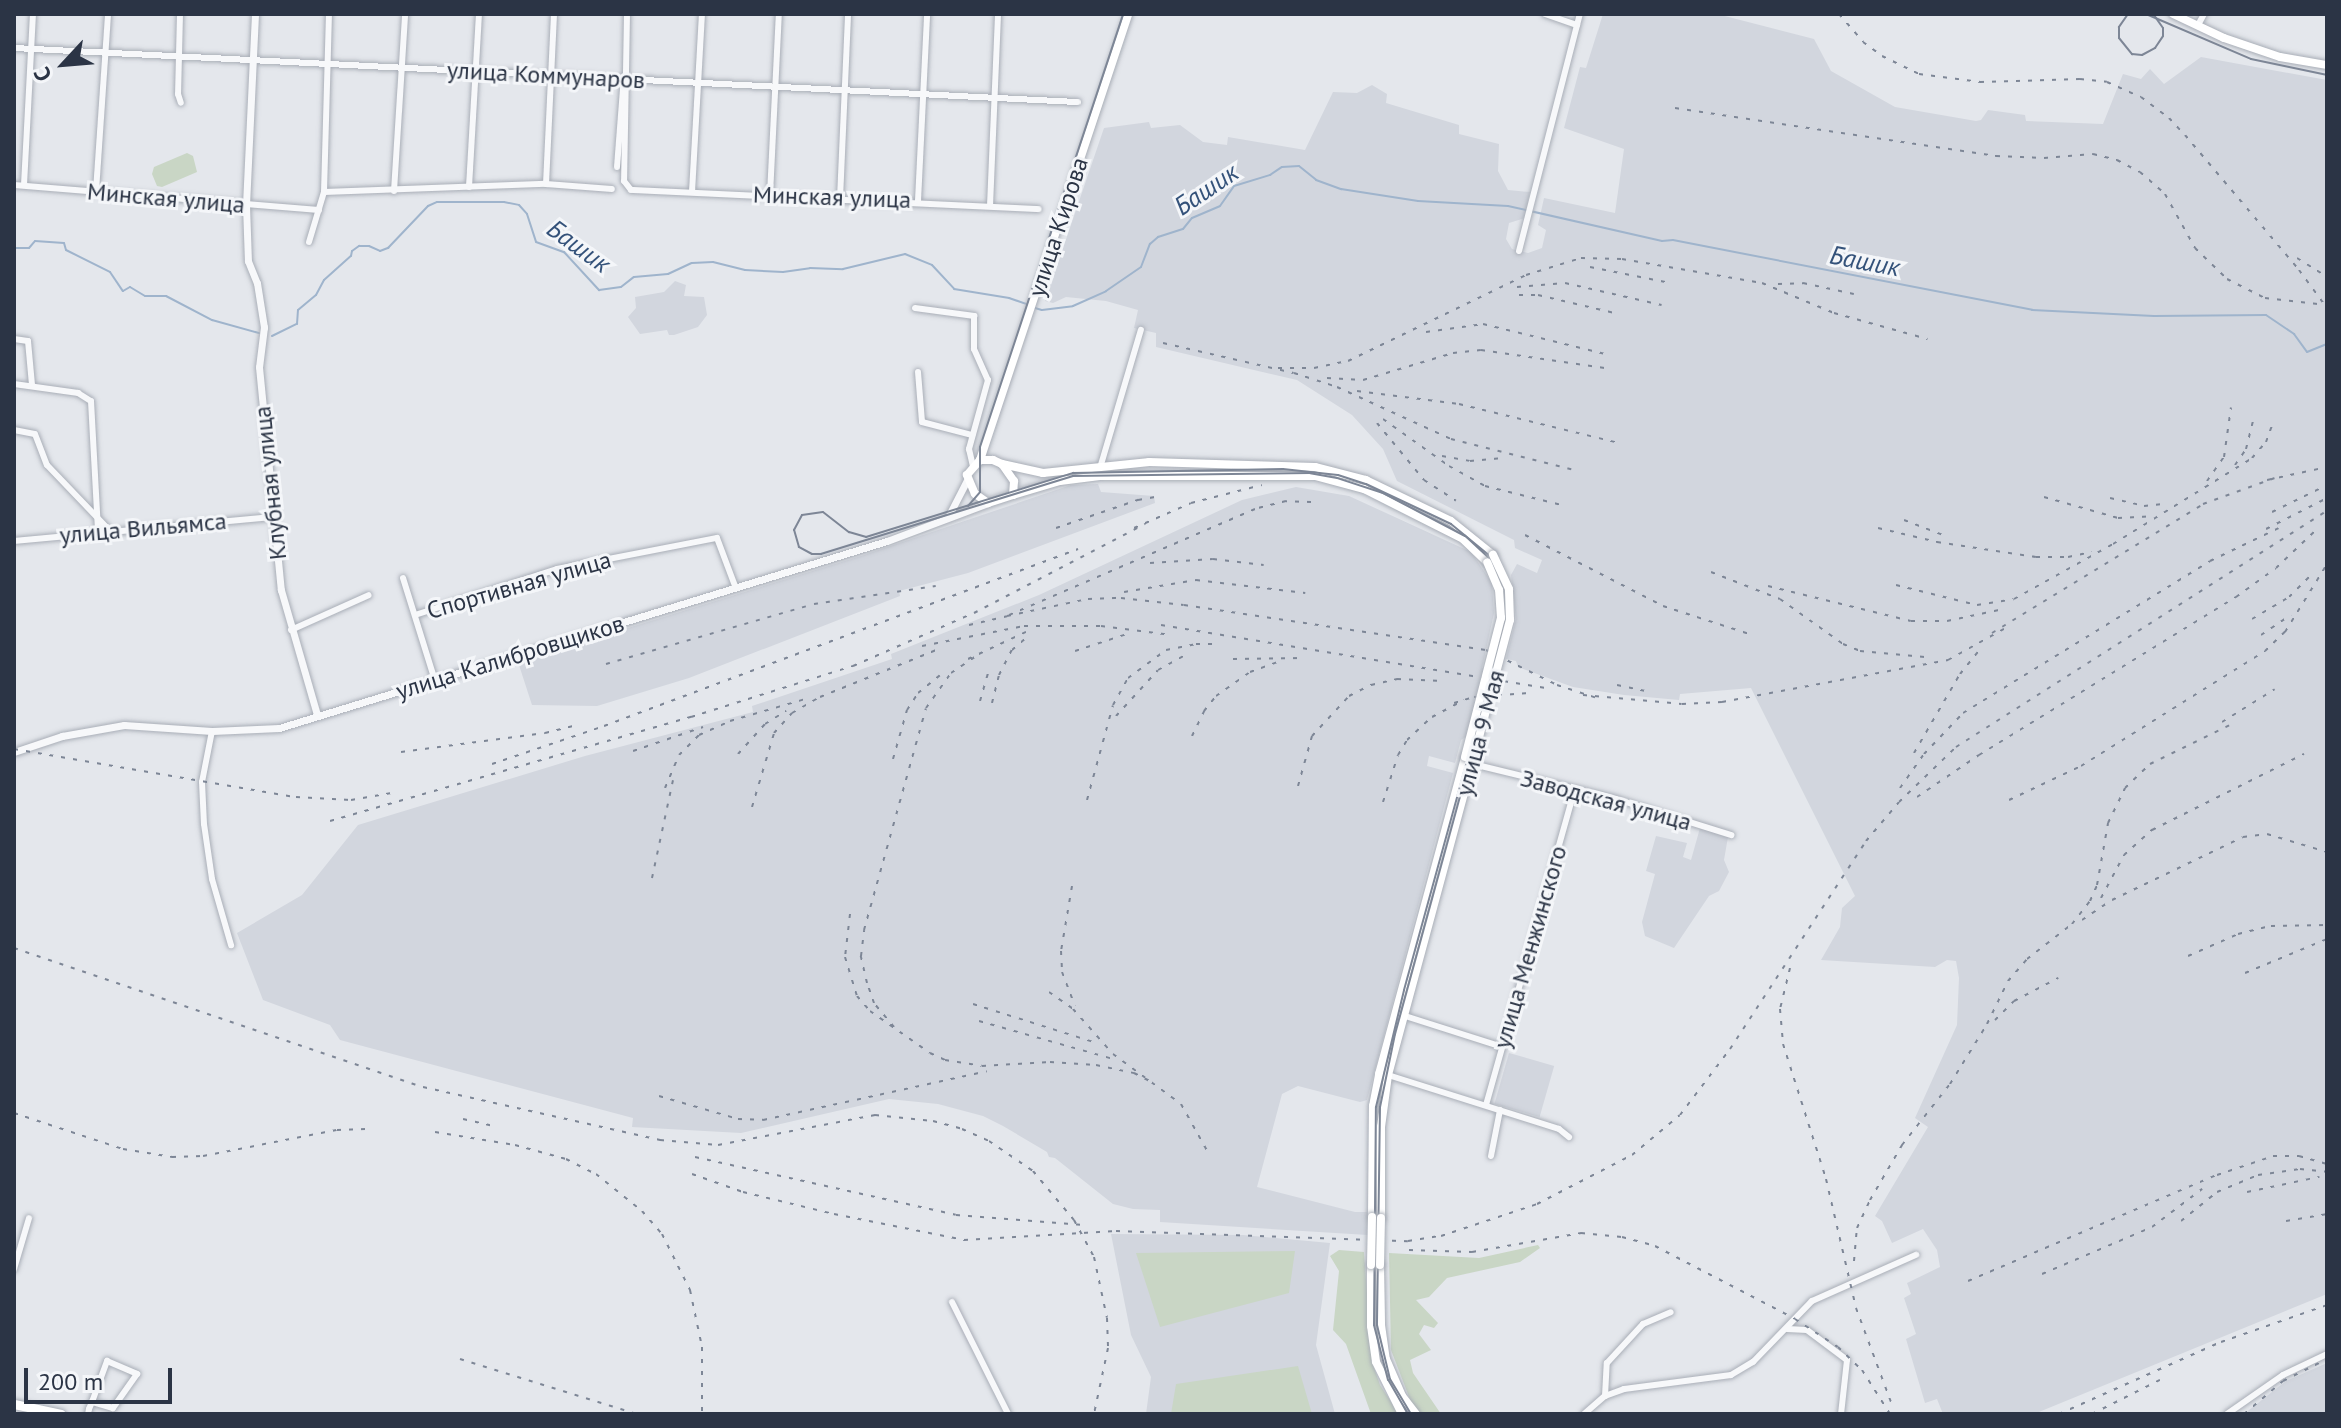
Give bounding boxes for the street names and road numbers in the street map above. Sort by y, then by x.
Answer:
street label: улица Коммунаров [446,55,646,95]
street label: улица Кирова [1022,154,1094,300]
street label: Минская улица [86,177,246,219]
street label: Минская улица [752,180,912,214]
street label: Клубная улица [248,405,292,561]
street label: улица Вильямса [58,506,228,550]
street label: Спортивная улица [424,545,614,625]
street label: улица Калибровщиков [392,609,628,705]
street label: улица 9 Мая [1449,667,1511,799]
street label: Заводская улица [1517,763,1695,837]
street label: улица Менжинского [1487,842,1573,1052]

